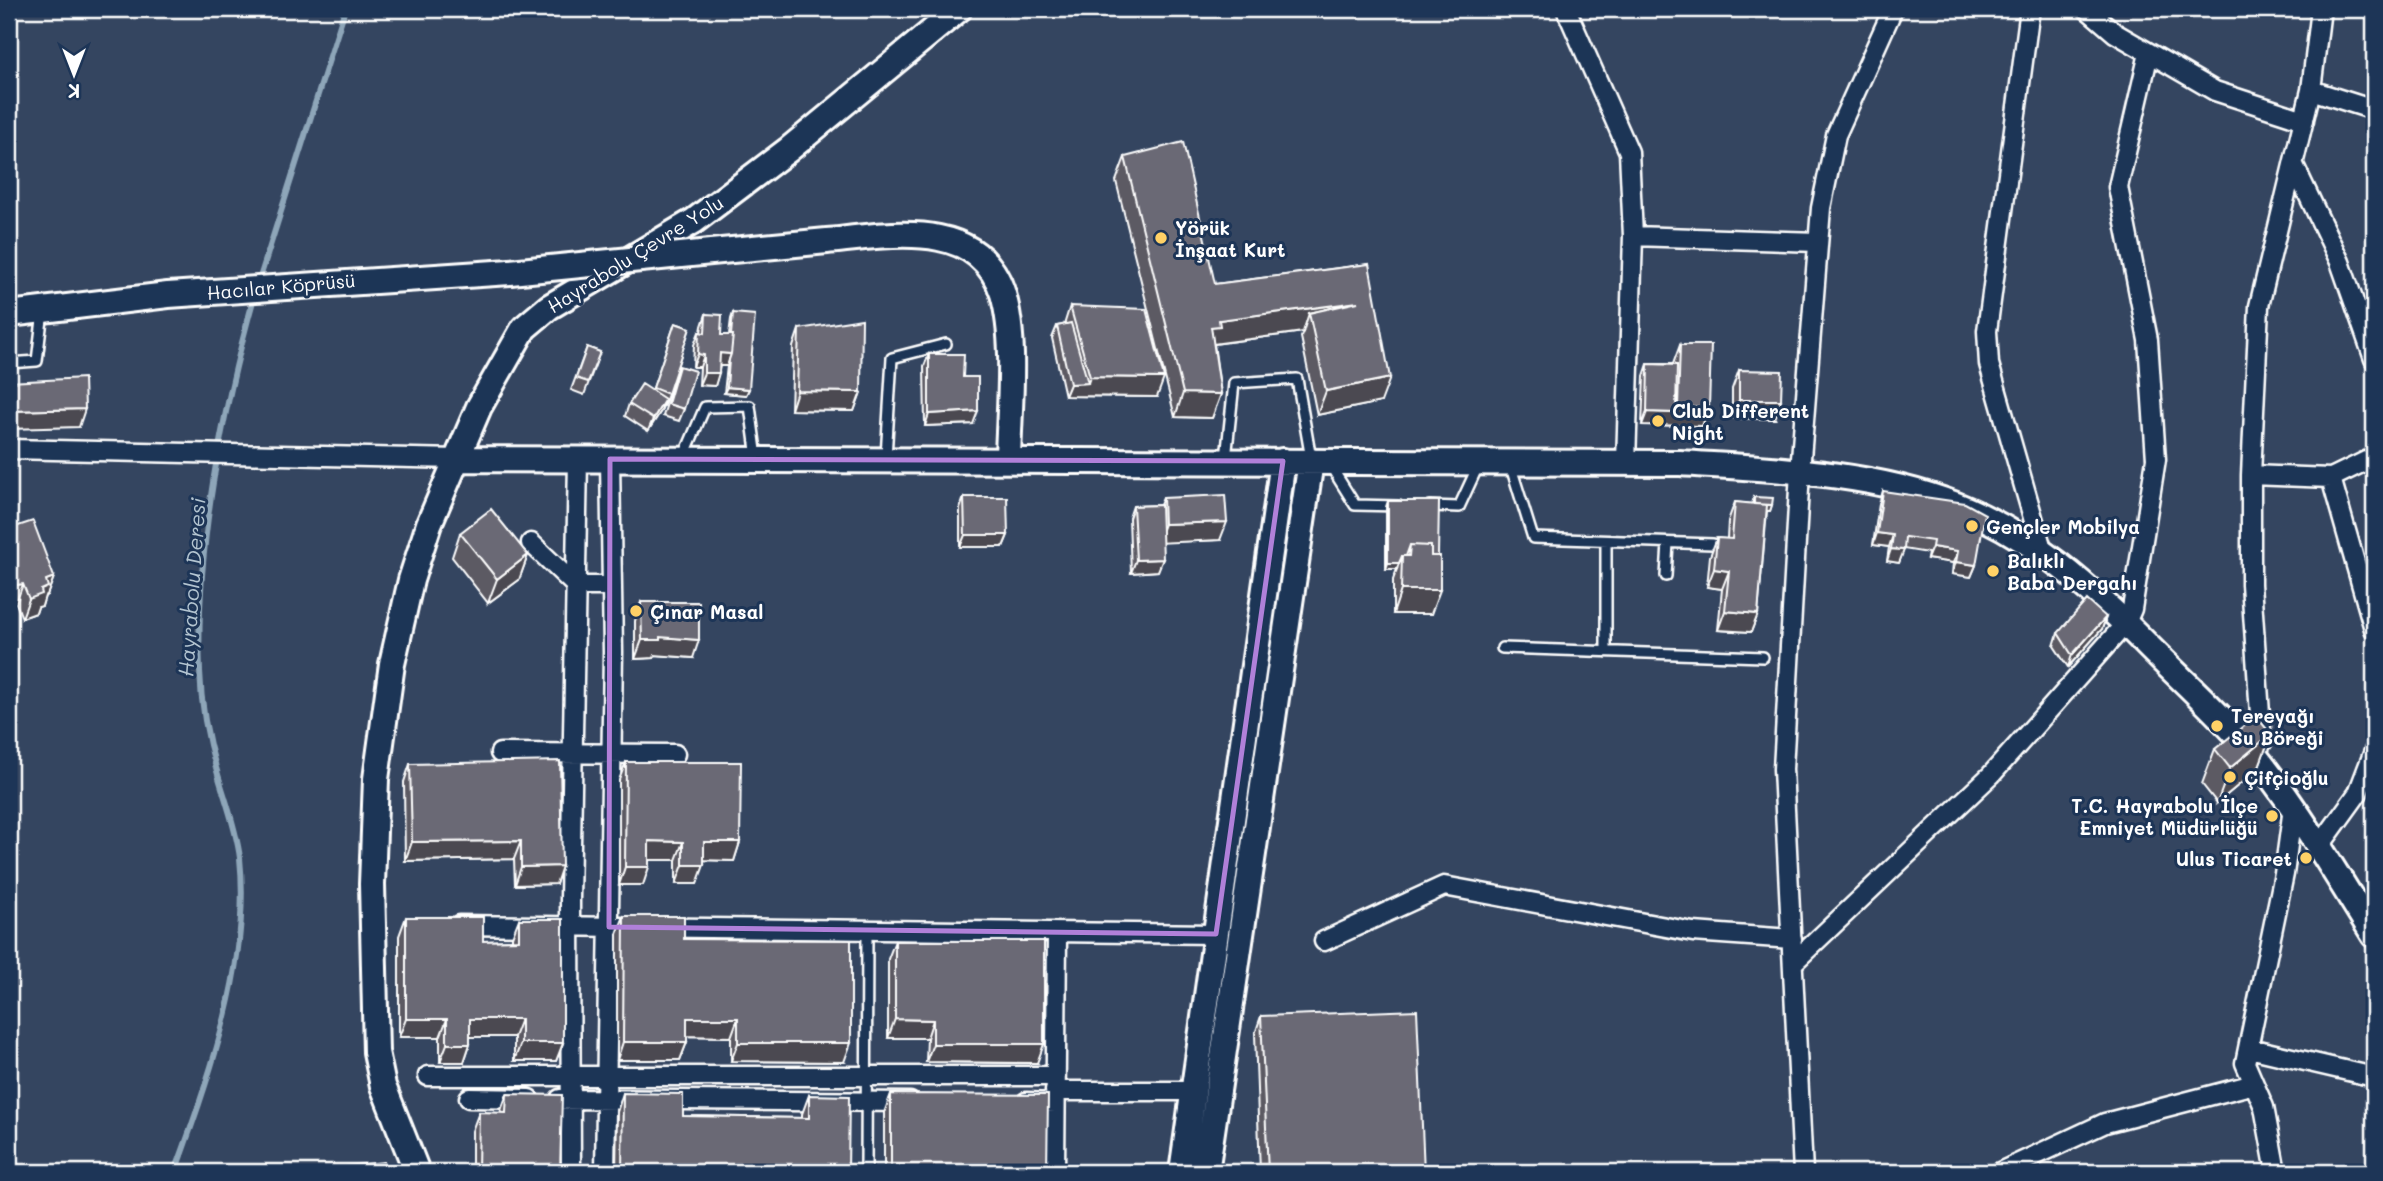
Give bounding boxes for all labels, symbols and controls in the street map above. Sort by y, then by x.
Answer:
north arrow [38,38,108,108]
text: K [68,79,80,104]
street label: Hayrabolu Çevre Yolu [542,190,728,318]
place label: Yörük İnşaat Kurt [1175,215,1286,263]
marker: Yörük İnşaat Kurt [1153,230,1169,246]
street label: Hacılar Köprüsü [206,267,356,305]
place label: Club Different Night [1672,398,1809,445]
marker: Club Different Night [1650,413,1666,429]
water label: Hayrabolu Deresi [171,496,211,678]
place label: Gençler Mobilya [1986,514,2140,539]
marker: Gençler Mobilya [1964,518,1980,534]
place label: Balıklı Baba Dergahı [2007,548,2138,595]
marker: Balıklı Baba Dergahı [1985,563,2001,579]
place label: Çınar Masal [650,599,763,624]
marker: Çınar Masal [628,603,644,619]
place label: Tereyağı Su Böreği [2231,703,2324,750]
marker: Tereyağı Su Böreği [2209,718,2225,734]
place label: Çifçioğlu [2244,765,2329,790]
marker: Çifçioğlu [2222,769,2238,785]
place label: T.C. Hayrabolu İlçe Emniyet Müdürlüğü [2071,793,2258,840]
marker: T.C. Hayrabolu İlçe Emniyet Müdürlüğü [2264,808,2280,824]
place label: Ulus Ticaret [2176,846,2292,871]
marker: Ulus Ticaret [2298,850,2314,866]

